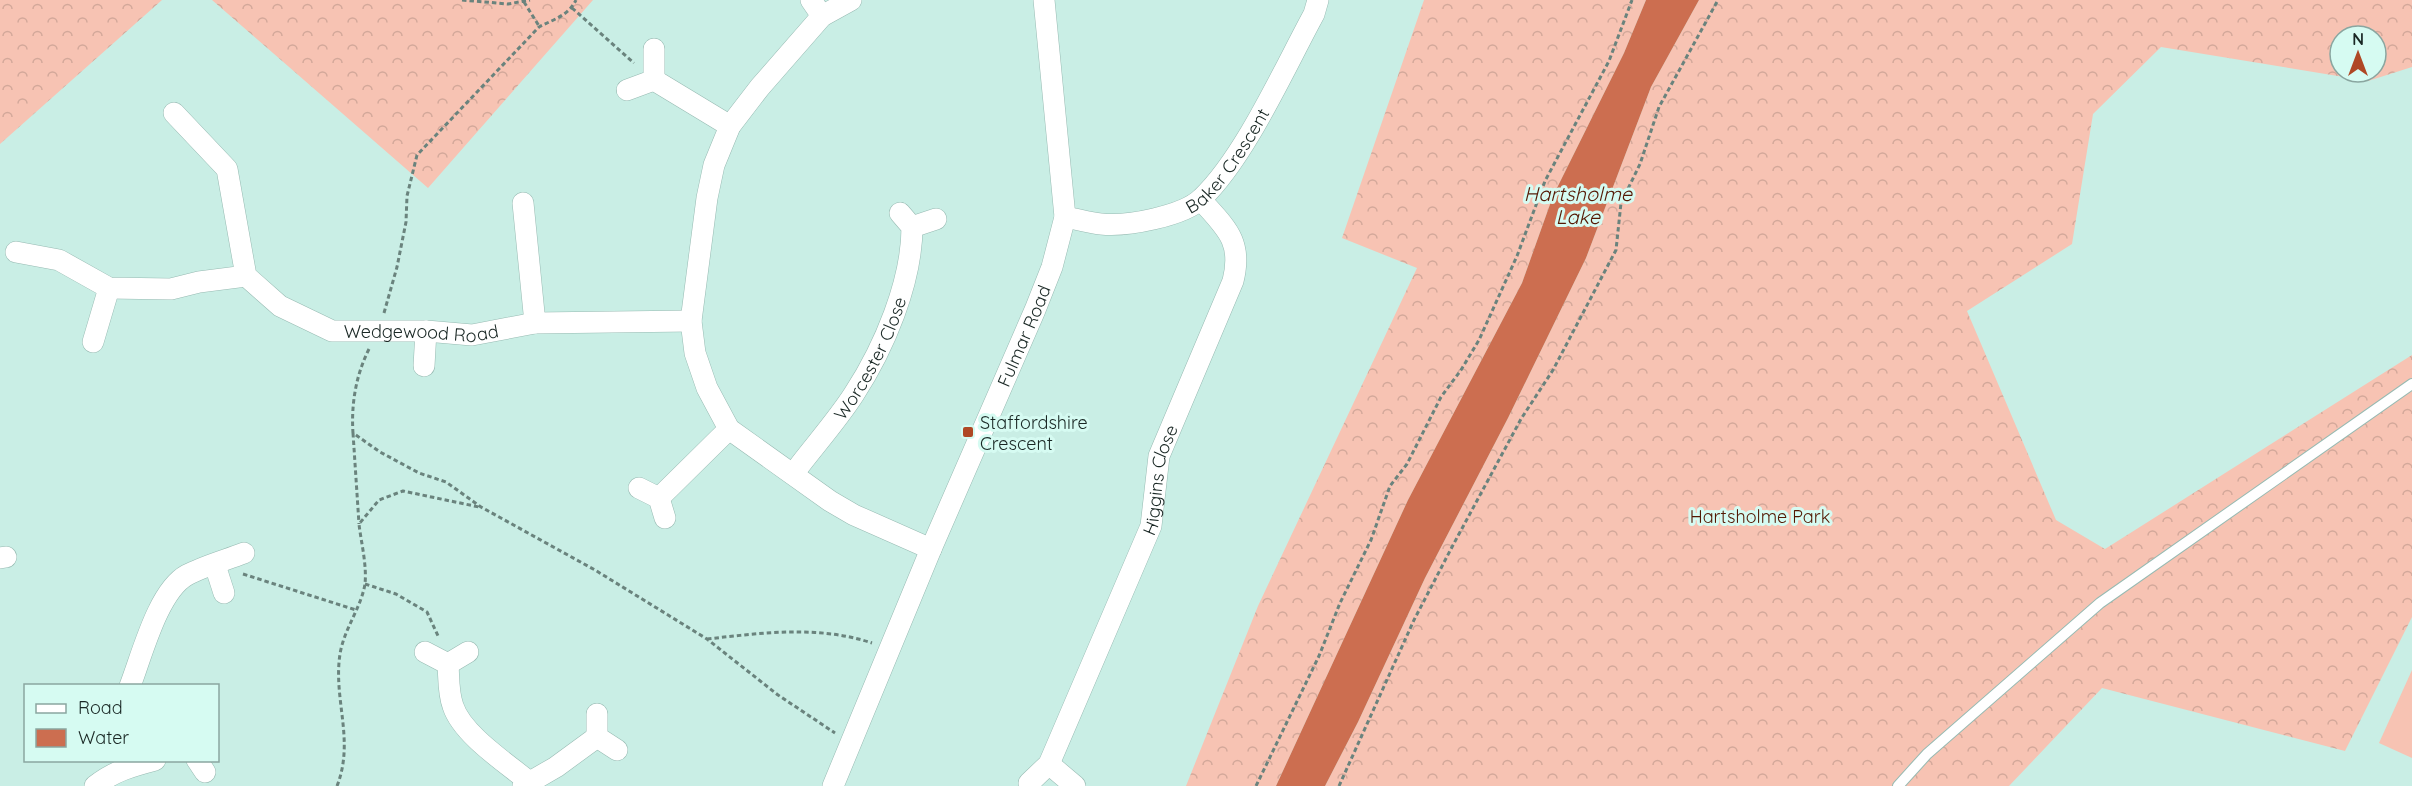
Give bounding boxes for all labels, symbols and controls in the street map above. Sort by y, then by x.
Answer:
north arrow [2328,24,2388,84]
text: N [2352,29,2364,49]
street label: Baker Crescent [1181,104,1274,218]
water label: Hartsholme Lake [1524,181,1633,229]
street label: Fulmar Road [992,282,1055,390]
street label: Worcester Close [828,294,911,424]
street label: Wedgewood Road [344,319,500,347]
place label: Staffordshire Crescent [980,411,1088,455]
street label: Higgins Close [1137,421,1182,538]
marker: Staffordshire Crescent [961,425,975,439]
park label: Hartsholme Park [1690,505,1830,528]
legend [24,684,219,762]
text: Road [78,696,123,719]
text: Water [78,726,129,749]

